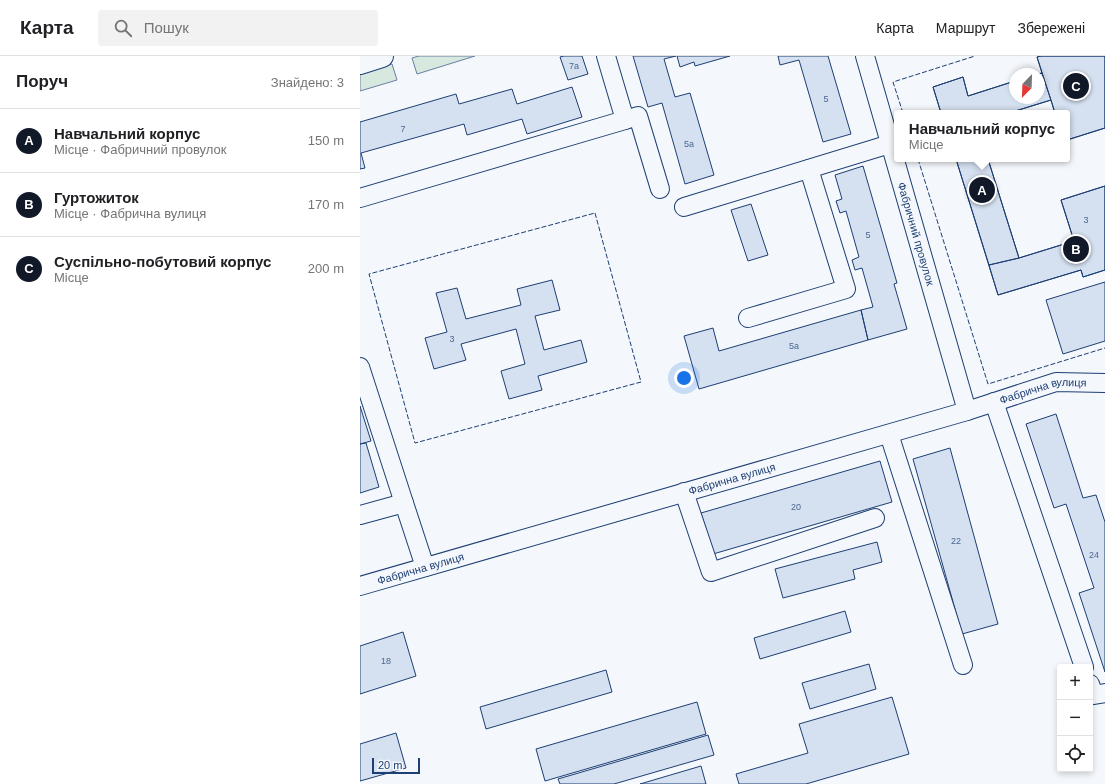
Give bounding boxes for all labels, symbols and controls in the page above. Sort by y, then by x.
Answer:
search box [98,10,378,46]
text: Карта [20,17,74,38]
icon: search [112,17,134,39]
text: Пошук [144,19,189,36]
text: Карта [876,20,914,36]
text: Маршрут [936,20,995,36]
text: Збережені [1017,20,1085,36]
house number: 7а [569,61,579,71]
north arrow [1009,68,1045,104]
pin: C [1063,71,1089,101]
text: Поруч [16,72,68,91]
text: Знайдено: 3 [271,75,344,90]
house number: 5 [823,94,829,104]
popup [894,110,1070,162]
text: Навчальний корпус [909,120,1055,137]
house number: 7 [400,124,406,134]
text: Навчальний корпус [54,125,200,142]
text: A [24,133,34,148]
text: 150 m [308,133,344,148]
text: Місце [909,137,944,152]
house number: 5а [684,139,694,149]
text: Місце · Фабричний провулок [54,142,226,157]
pin: A [969,175,995,205]
street label: Фабричний провулок [896,181,937,287]
text: Гуртожиток [54,189,139,206]
text: B [24,197,34,212]
text: 170 m [308,197,344,212]
text: Місце · Фабрична вулиця [54,206,206,221]
house number: 3 [1083,215,1089,225]
house number: 5 [865,230,871,240]
pin: B [1063,234,1089,264]
text: Суспільно-побутовий корпус [54,253,271,270]
text: C [24,261,34,276]
text: 200 m [308,261,344,276]
text: Місце [54,270,89,285]
house number: 3 [449,334,455,344]
house number: 5а [789,341,799,351]
your location [674,368,694,388]
street label: Фабрична вулиця [998,376,1087,406]
street label: Фабрична вулиця [687,461,777,497]
house number: 20 [791,502,801,512]
house number: 22 [951,536,961,546]
street label: Фабрична вулиця [376,550,465,587]
house number: 24 [1089,550,1099,560]
house number: 18 [381,656,391,666]
map controls [1057,664,1093,772]
button: + [1057,664,1093,700]
button: − [1057,700,1093,736]
button: locate [1057,736,1093,772]
scale bar [372,756,420,775]
text: 20 m [378,759,402,771]

